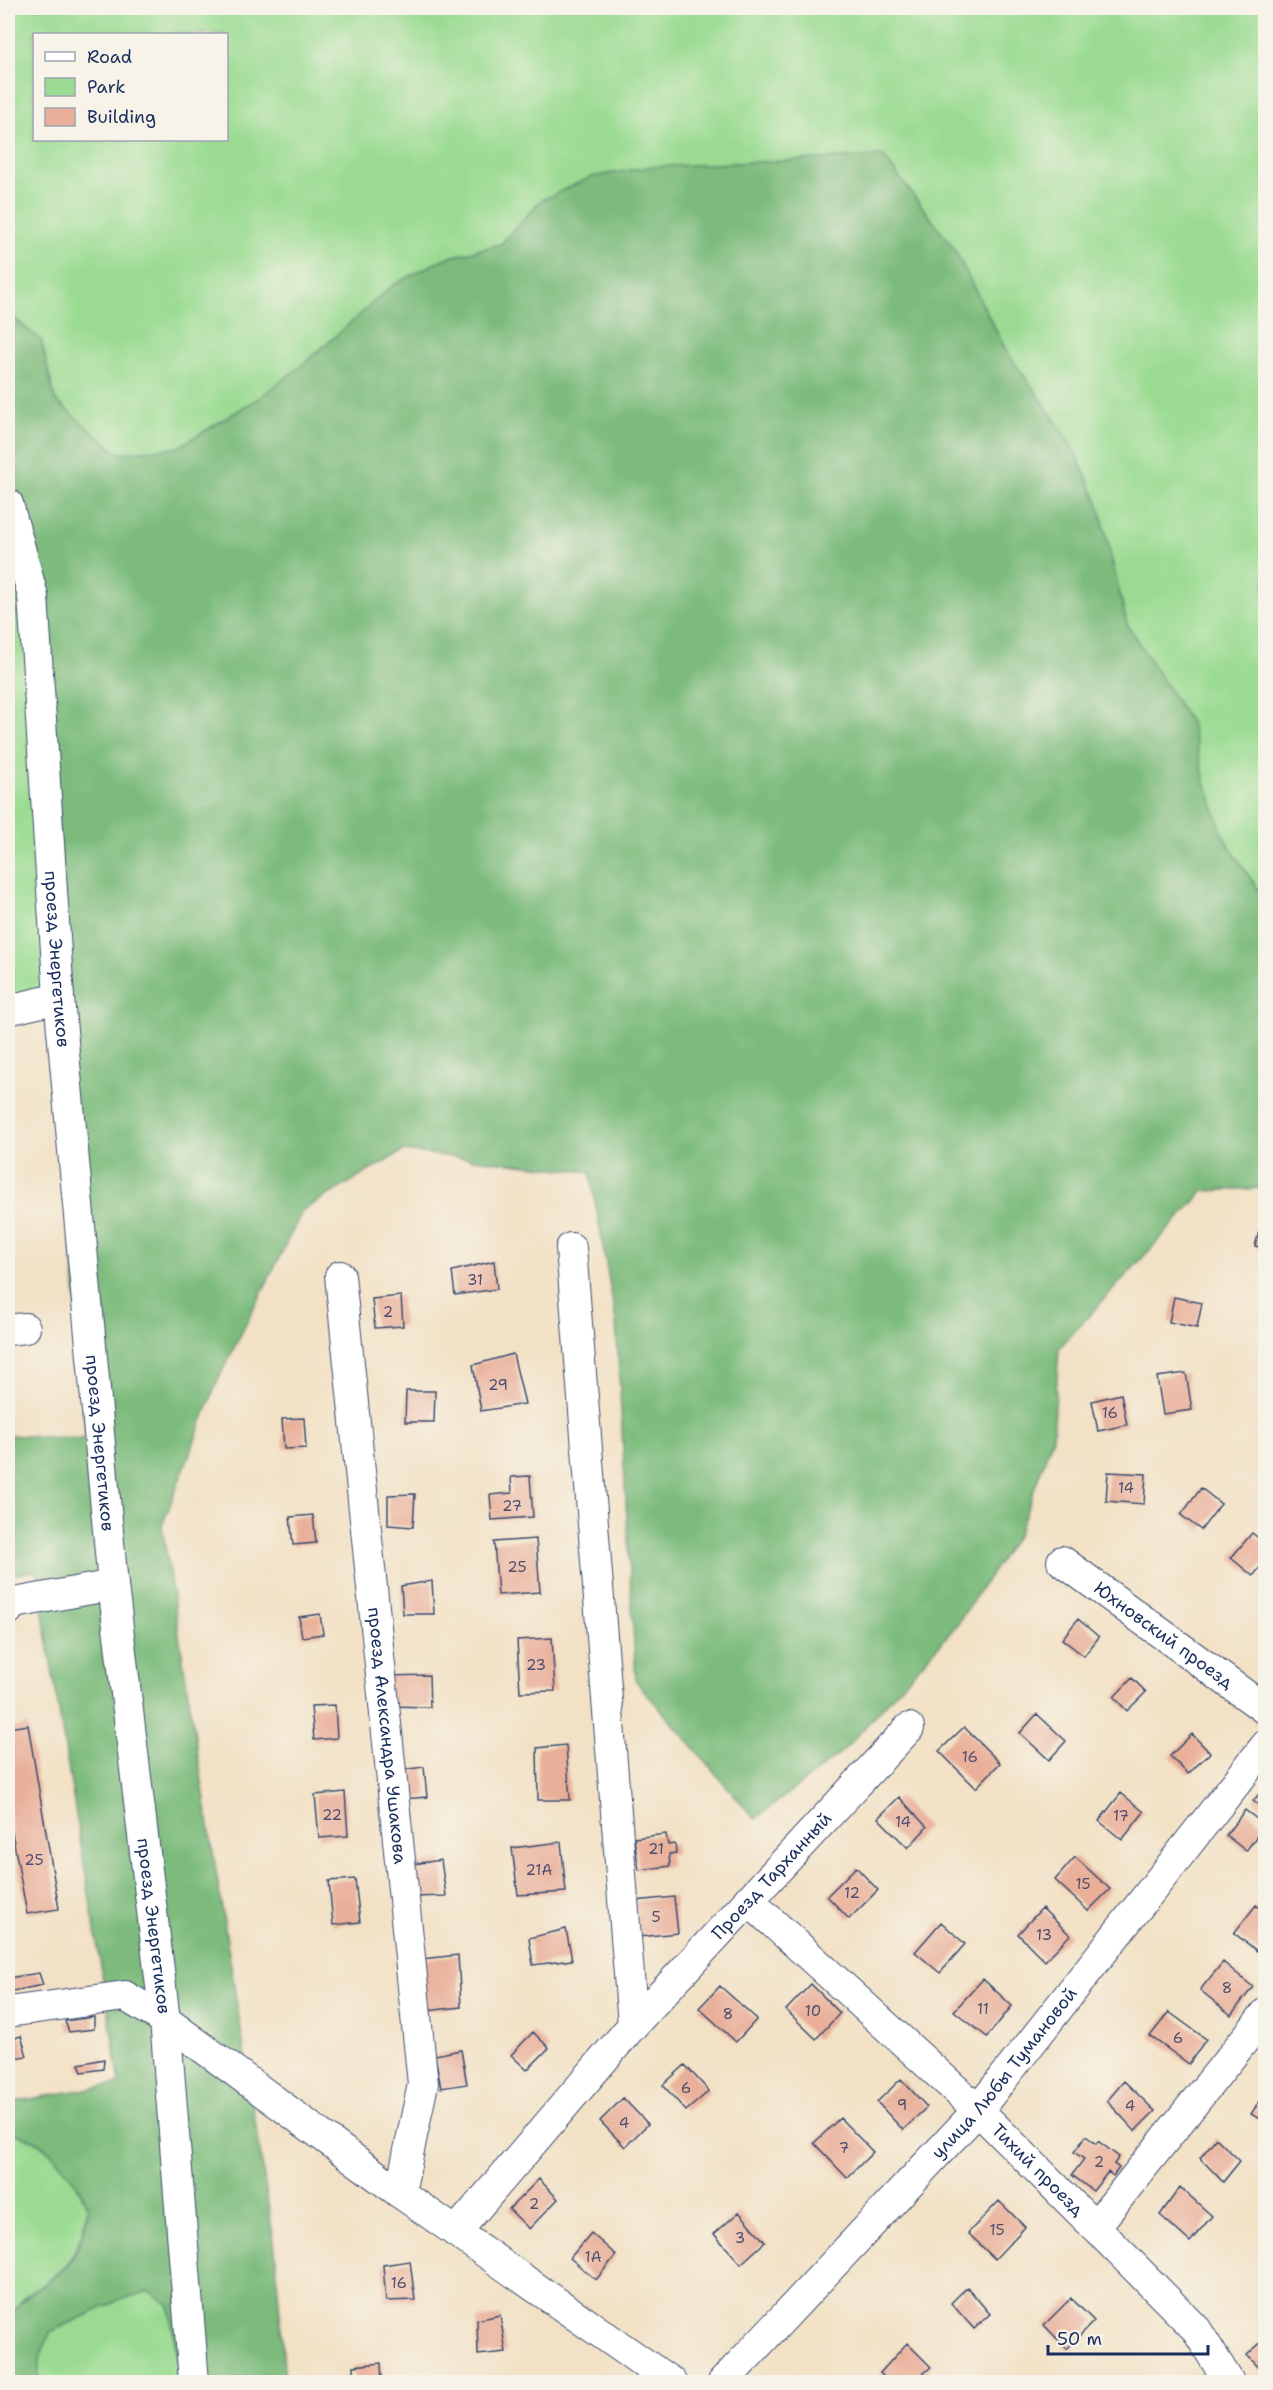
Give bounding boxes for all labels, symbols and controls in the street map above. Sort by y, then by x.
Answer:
legend [33,33,228,141]
text: Road [87,45,132,69]
text: Park [87,75,126,99]
text: Building [87,105,156,129]
street label: проезд Энергетиков [39,870,75,1048]
house number: 31 [467,1270,483,1290]
house number: 2 [383,1302,393,1322]
street label: проезд Энергетиков [80,1354,120,1532]
house number: 29 [488,1375,508,1395]
house number: 16 [1102,1403,1118,1423]
house number: 14 [1118,1478,1134,1498]
house number: 27 [502,1496,522,1516]
house number: 25 [507,1557,527,1577]
street label: Юхновский проезд [1089,1576,1239,1695]
street label: проезд Александра Ушакова [362,1606,412,1865]
house number: 23 [526,1655,546,1675]
house number: 16 [962,1747,978,1767]
house number: 22 [322,1805,342,1825]
house number: 17 [1113,1806,1129,1826]
street label: Проезд Тарханный [706,1807,837,1945]
house number: 14 [895,1812,911,1832]
street label: проезд Энергетиков [131,1837,176,2015]
house number: 21 [648,1839,664,1859]
house number: 25 [24,1850,44,1870]
house number: 21А [526,1860,553,1880]
house number: 15 [1075,1874,1091,1894]
house number: 12 [844,1883,860,1903]
house number: 5 [651,1907,661,1927]
house number: 13 [1036,1925,1052,1945]
house number: 8 [1222,1978,1232,1998]
street label: улица Любы Тумановой [926,1982,1083,2164]
house number: 11 [977,1999,989,2019]
house number: 10 [805,2001,821,2021]
house number: 8 [723,2004,733,2024]
house number: 6 [1173,2028,1183,2048]
house number: 6 [681,2078,691,2098]
house number: 9 [897,2095,907,2115]
house number: 4 [1125,2096,1135,2116]
house number: 4 [619,2113,629,2133]
street label: Тихий проезд [986,2118,1090,2222]
house number: 7 [839,2138,849,2158]
house number: 2 [1094,2152,1104,2172]
house number: 2 [529,2194,539,2214]
house number: 15 [989,2220,1005,2240]
house number: 3 [735,2228,745,2248]
house number: 1А [584,2247,602,2267]
house number: 16 [391,2273,407,2293]
scale bar [1048,2318,1208,2356]
text: 50 m [1057,2327,1102,2351]

